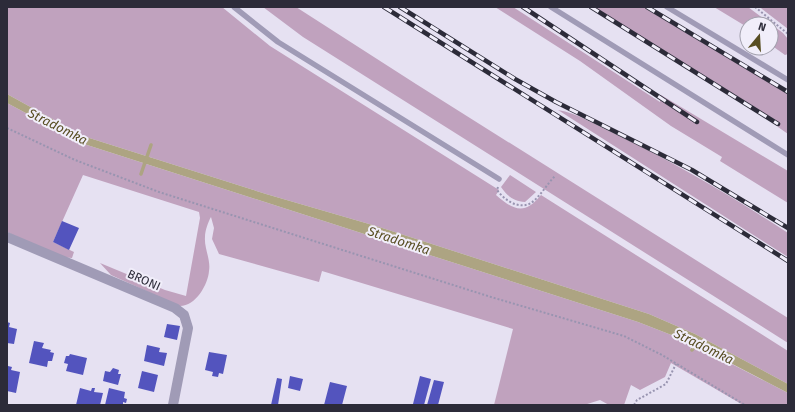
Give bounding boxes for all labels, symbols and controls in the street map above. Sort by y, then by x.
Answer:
north arrow [739,16,779,56]
text: N [756,20,767,34]
water label: Stradomka [25,105,90,148]
water label: Stradomka [365,223,432,258]
street label: BRONI [125,267,163,293]
water label: Stradomka [671,325,736,367]

